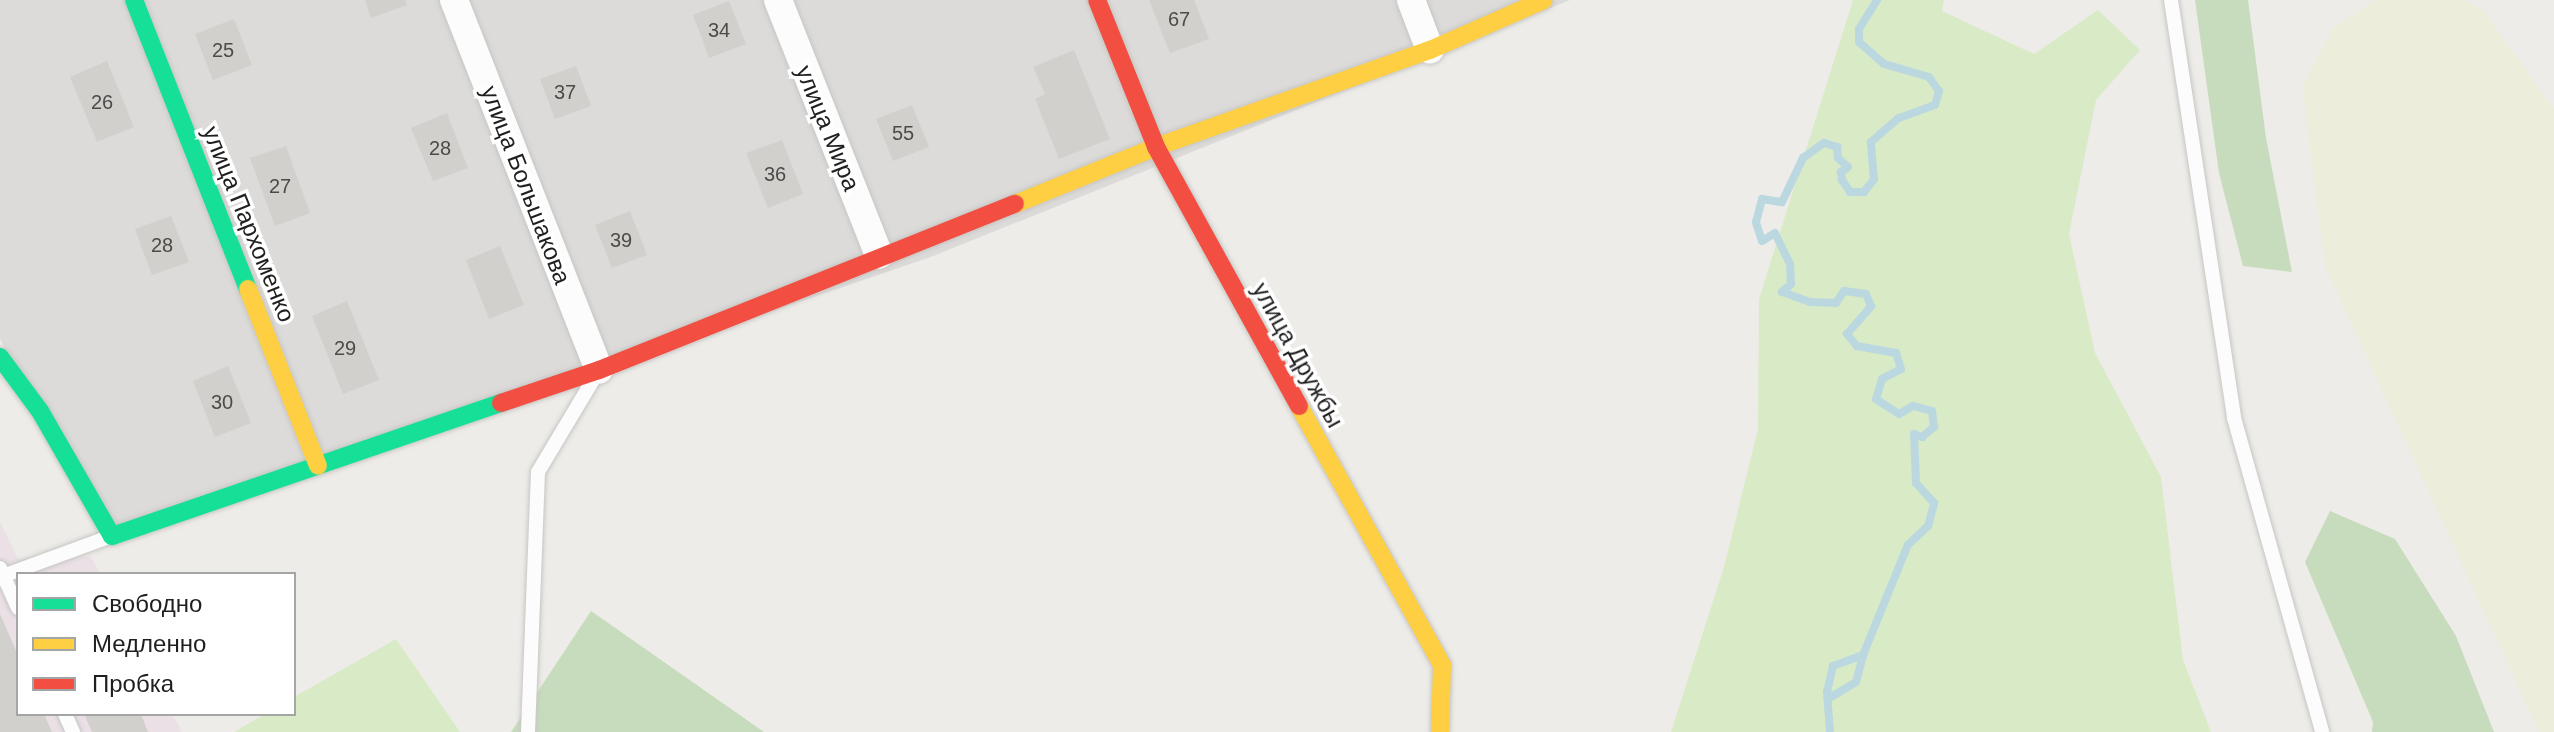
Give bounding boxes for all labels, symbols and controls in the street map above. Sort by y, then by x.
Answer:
house number: 67 [1168,7,1190,31]
house number: 34 [708,18,730,42]
house number: 25 [212,38,234,62]
street label: улица Мира [790,61,866,195]
house number: 37 [554,80,576,104]
street label: улица Большакова [475,82,577,288]
house number: 26 [91,90,113,114]
house number: 55 [892,121,914,145]
street label: улица Пархоменко [197,122,301,326]
house number: 28 [429,136,451,160]
house number: 36 [764,162,786,186]
house number: 27 [269,174,291,198]
house number: 39 [610,228,632,252]
house number: 28 [151,233,173,257]
street label: улица Дружбы [1246,277,1350,433]
house number: 29 [334,336,356,360]
house number: 30 [211,390,233,414]
legend [16,572,296,716]
text: Свободно [92,590,202,617]
text: Медленно [92,630,206,657]
text: Пробка [92,670,174,697]

